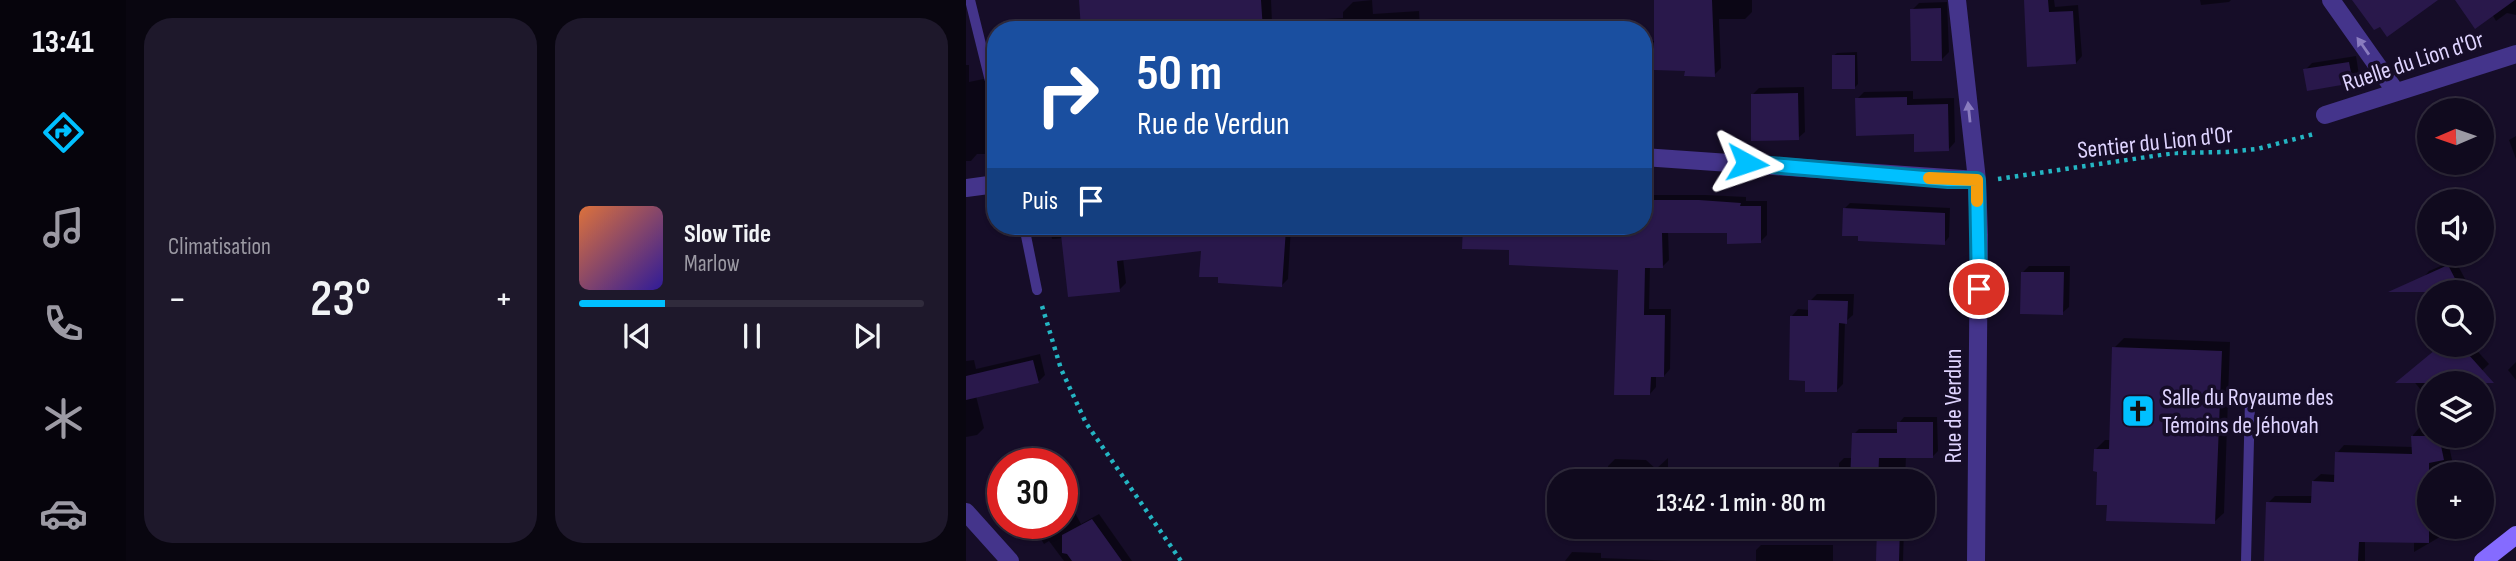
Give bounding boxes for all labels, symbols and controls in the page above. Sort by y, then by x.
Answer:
text: 13:41 [32,23,94,62]
street label: Ruelle du Lion d'Or [2339,25,2488,98]
one-way arrow [2356,37,2370,55]
text: 50 m [1137,45,1222,104]
icon: right [1022,49,1113,140]
north arrow [2417,98,2494,175]
map controls [2417,98,2494,539]
one-way arrow [1964,101,1975,123]
text: Rue de Verdun [1137,105,1290,144]
icon: directions [39,108,88,157]
street label: Sentier du Lion d'Or [2076,120,2234,165]
position arrow [1710,126,1784,200]
icon: arrive [1072,182,1110,220]
text: Puis [1022,186,1058,217]
button: sound [2417,189,2494,266]
icon: music [39,203,88,252]
text: Slow Tide [684,219,771,250]
text: Climatisation [168,233,271,261]
text: Marlow [684,250,740,278]
pin [1949,259,2009,319]
text: 23° [310,268,371,331]
icon: arrive [1960,270,1998,308]
text: − [168,277,187,322]
text: + [494,277,513,322]
button: search [2417,280,2494,357]
icon: phone [39,299,88,348]
icon: previous [618,317,656,355]
icon: pause [733,317,771,355]
icon: next [848,317,886,355]
street label: Rue de Verdun [1939,349,1968,463]
button: layers [2417,371,2494,448]
place label: Salle du Royaume des Témoins de Jéhovah [2162,383,2334,440]
church icon: Salle du Royaume des Témoins de Jéhovah [2119,392,2157,430]
icon: climate [39,394,88,443]
speed limit sign: 30 [987,448,1078,539]
button: + [2417,462,2494,539]
text: 13:42 · 1 min · 80 m [1656,488,1826,519]
icon: car [39,489,88,538]

